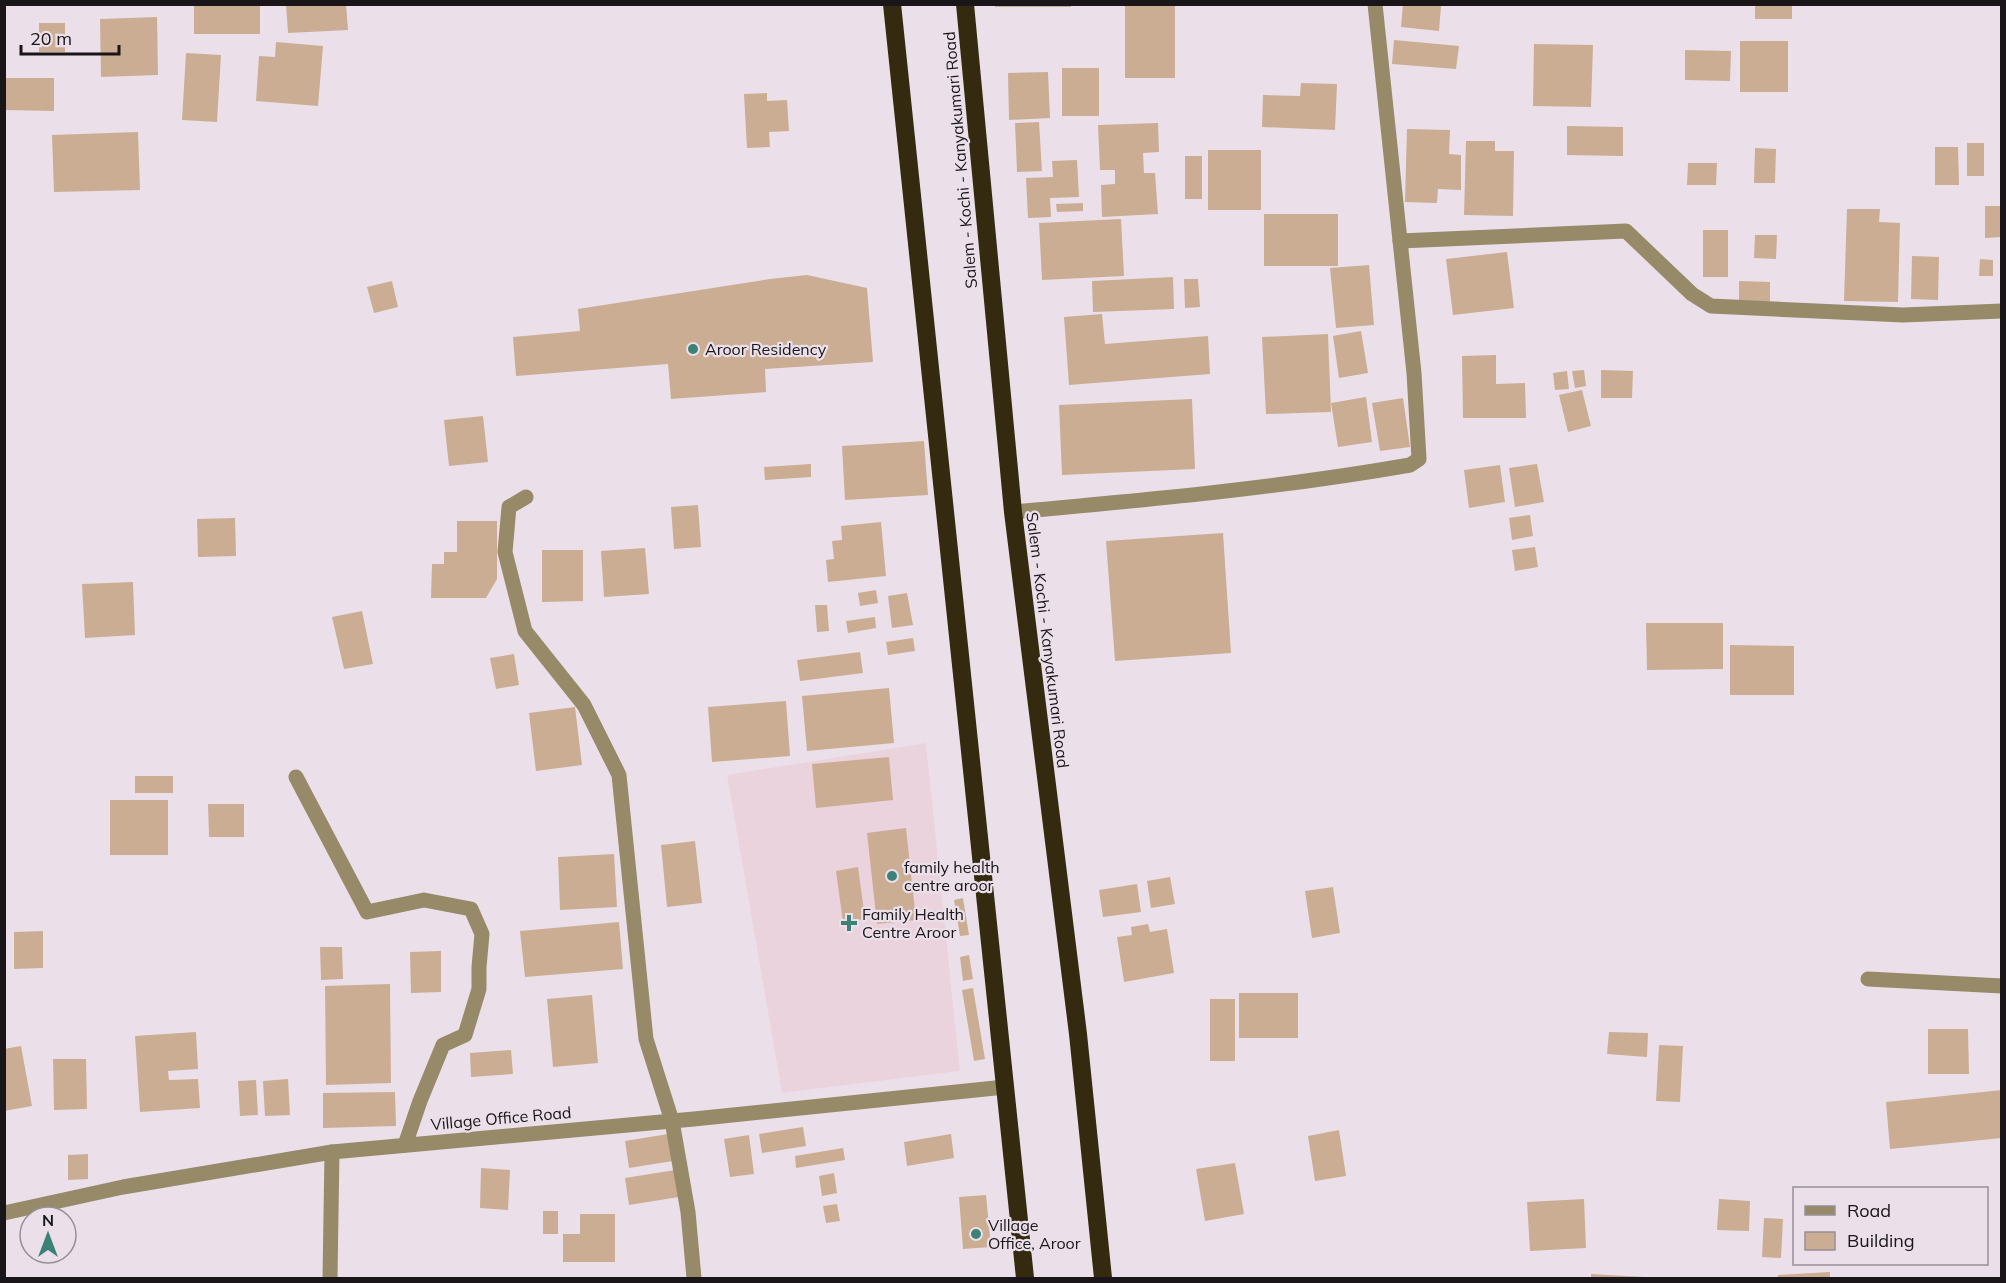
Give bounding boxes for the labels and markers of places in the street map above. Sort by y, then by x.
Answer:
place label: Aroor Residency [705,339,827,359]
marker: Aroor Residency [686,342,700,356]
place label: family health centre aroor [904,857,1000,895]
marker: family health centre aroor [885,869,899,883]
place label: Family Health Centre Aroor [862,904,964,942]
marker: Family Health Centre Aroor [840,914,858,932]
place label: Village Office, Aroor [988,1215,1081,1253]
marker: Village Office, Aroor [969,1227,983,1241]

